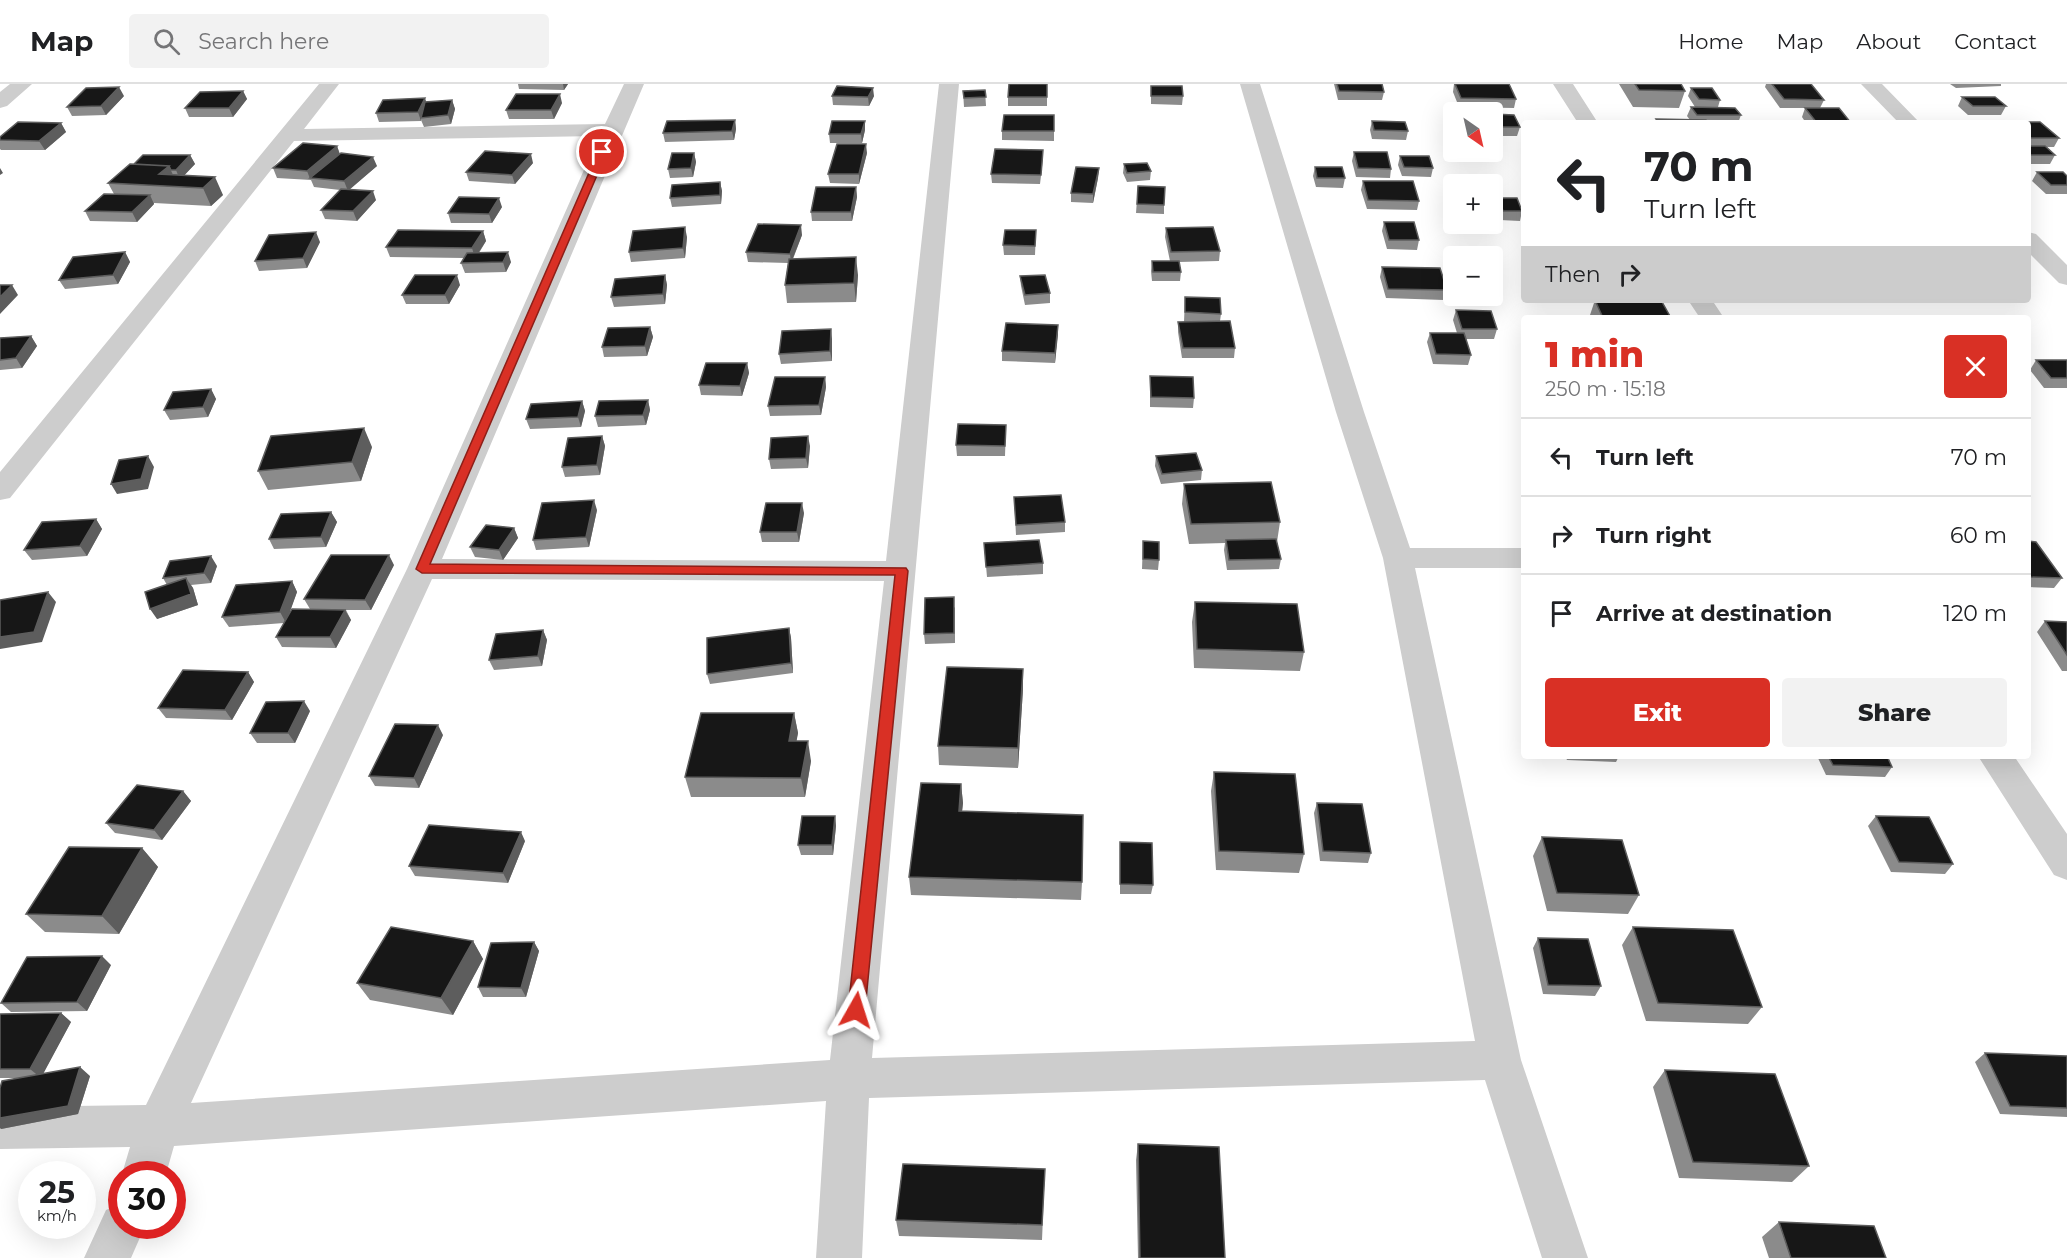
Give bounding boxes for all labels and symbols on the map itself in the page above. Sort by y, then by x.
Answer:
north arrow [1443,102,1503,162]
pin [576,126,627,177]
position arrow [824,978,888,1042]
speed limit sign: 30 [108,1161,186,1239]

